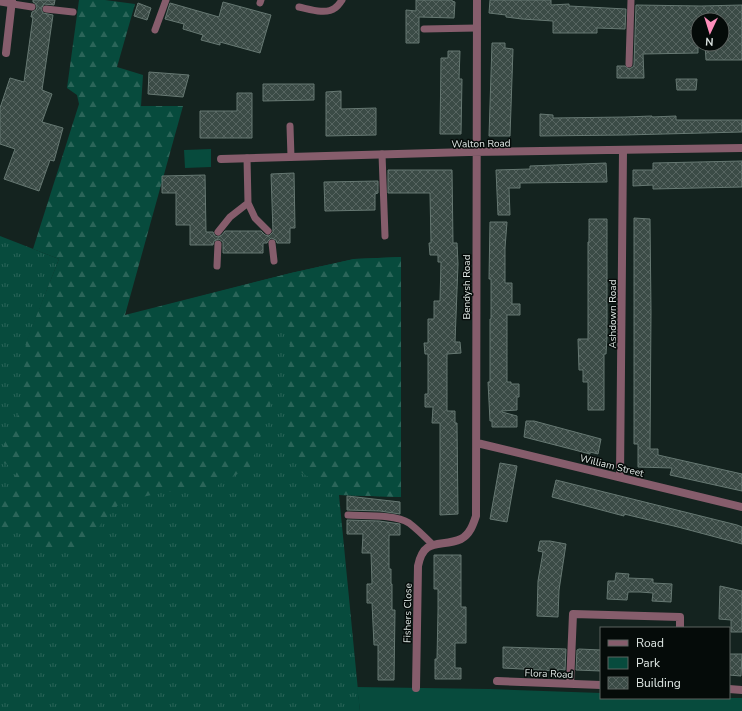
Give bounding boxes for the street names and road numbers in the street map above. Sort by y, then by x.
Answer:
street label: Walton Road [451,136,511,152]
street label: Bendysh Road [460,254,474,319]
street label: Ashdown Road [606,279,620,348]
street label: William Street [578,451,646,481]
street label: Fishers Close [400,583,416,643]
street label: Flora Road [524,666,574,682]

